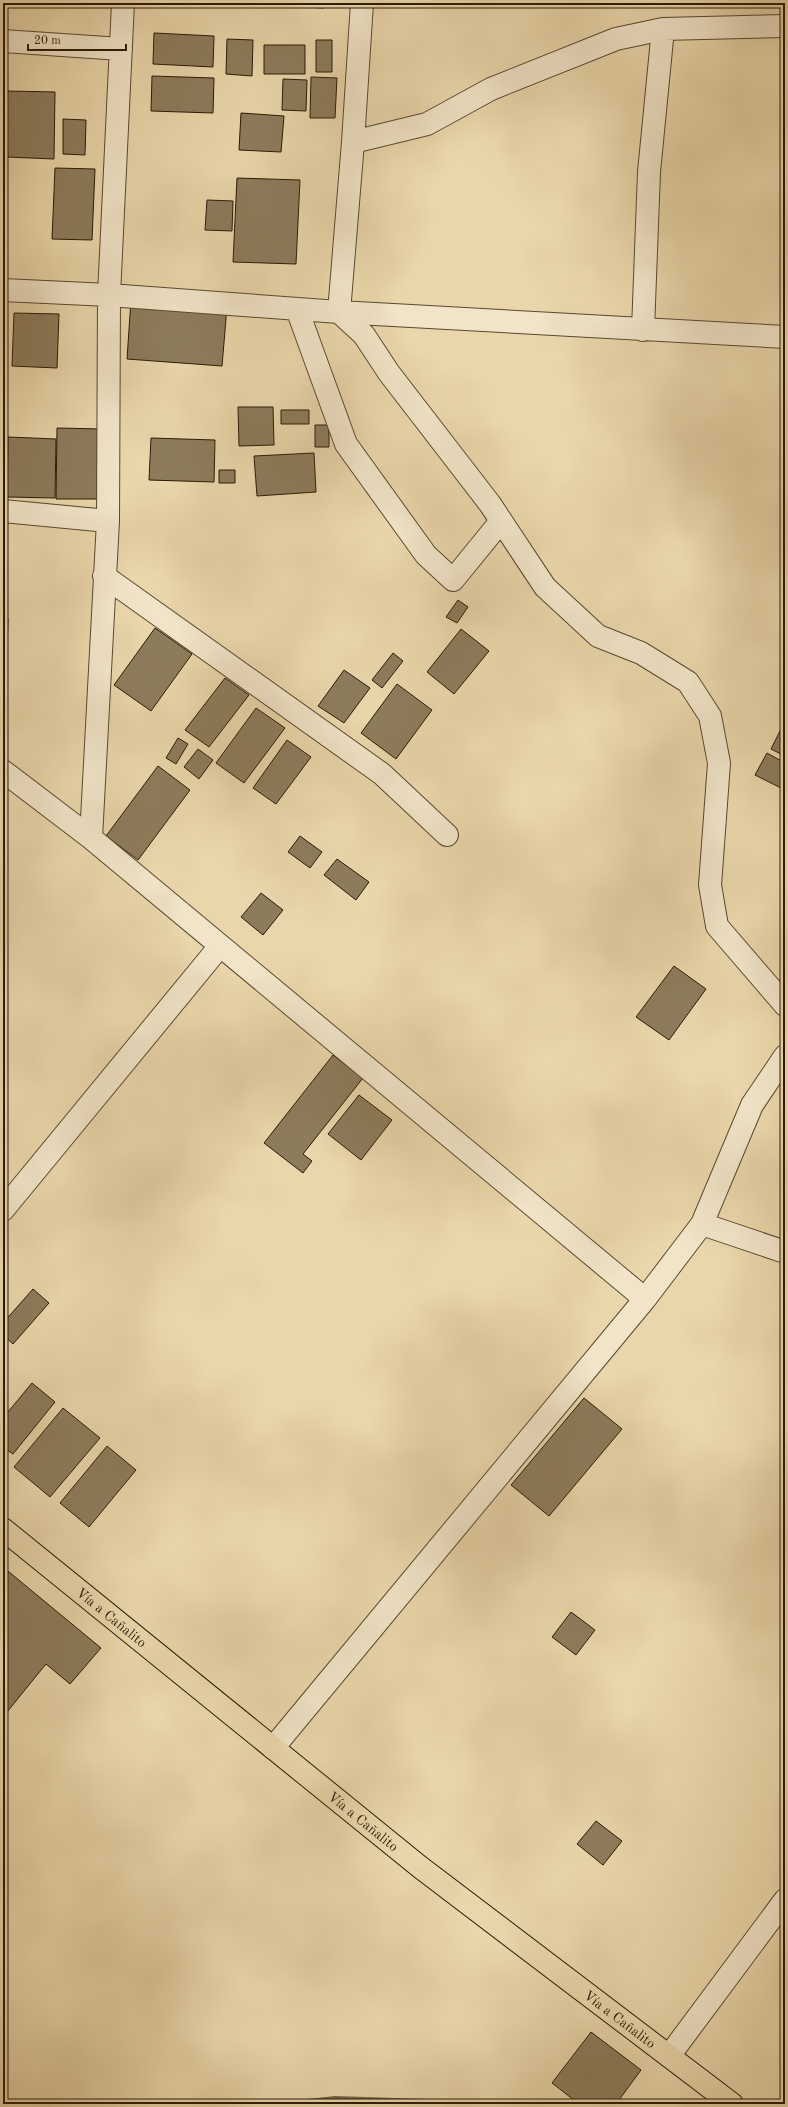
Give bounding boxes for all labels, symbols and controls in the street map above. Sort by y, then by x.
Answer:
scale bar [28,26,126,52]
text: 20 m [34,35,61,47]
street label: Vía a Cañalito [73,1585,149,1650]
street label: Vía a Cañalito [325,1789,401,1854]
street label: Vía a Cañalito [581,1988,658,2051]

